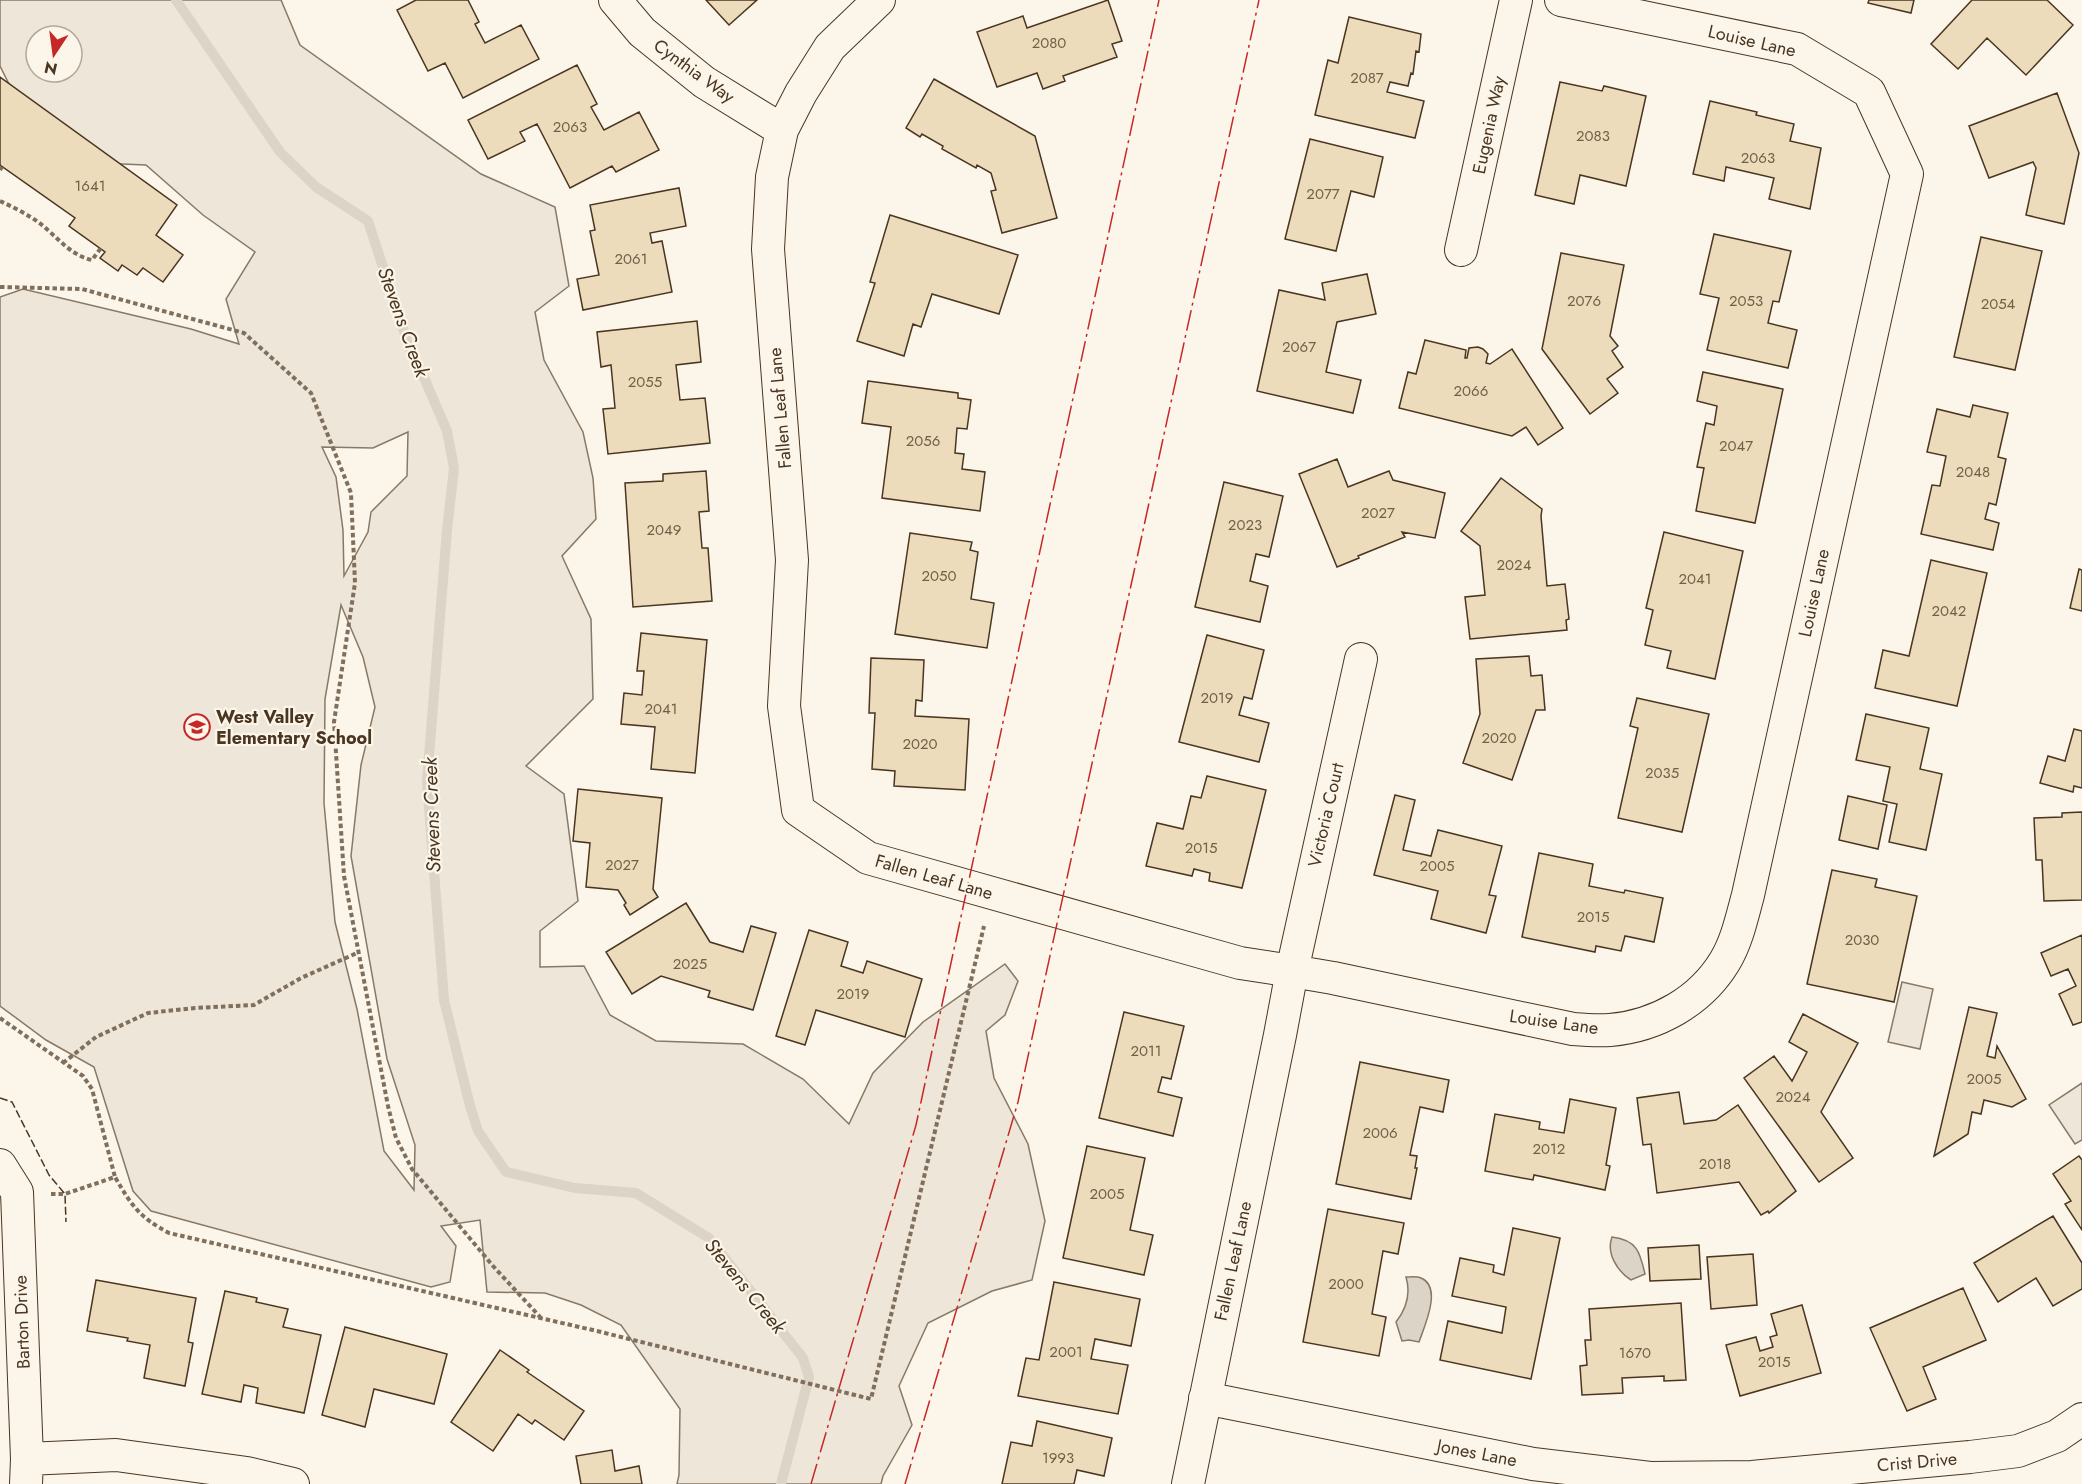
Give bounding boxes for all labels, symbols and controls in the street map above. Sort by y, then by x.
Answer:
street label: Louise Lane [1705,18,1799,64]
north arrow [24,24,84,84]
house number: 2080 [1032,32,1066,54]
street label: Cynthia Way [648,33,740,109]
text: N [42,55,60,81]
house number: 2087 [1350,67,1384,89]
street label: Eugenia Way [1466,74,1512,176]
house number: 2063 [553,116,587,138]
house number: 2083 [1576,125,1610,147]
house number: 2063 [1741,147,1775,169]
house number: 1641 [75,175,105,197]
house number: 2077 [1306,183,1340,205]
house number: 2061 [615,248,647,270]
water label: Stevens Creek [370,263,437,383]
house number: 2076 [1567,290,1601,312]
house number: 2053 [1729,290,1763,312]
house number: 2054 [1981,293,2016,315]
house number: 2067 [1282,336,1316,358]
street label: Fallen Leaf Lane [762,346,798,470]
house number: 2055 [628,371,662,393]
house number: 2066 [1454,380,1488,402]
house number: 2056 [906,430,940,452]
house number: 2047 [1719,435,1753,457]
house number: 2048 [1956,461,1990,483]
house number: 2027 [1361,502,1395,524]
house number: 2023 [1228,514,1262,536]
house number: 2049 [647,519,681,541]
street label: Louise Lane [1792,547,1836,639]
house number: 2024 [1497,554,1532,576]
house number: 2050 [922,565,957,587]
house number: 2041 [1678,568,1712,590]
house number: 2042 [1932,600,1966,622]
house number: 2019 [1201,687,1233,709]
house number: 2041 [644,698,678,720]
place label: West Valley Elementary School [216,704,372,751]
school or university icon: West Valley Elementary School [182,712,212,742]
house number: 2020 [1481,727,1517,749]
house number: 2020 [902,733,938,755]
water label: Stevens Creek [415,755,449,873]
street label: Victoria Court [1301,760,1351,870]
house number: 2035 [1645,762,1679,784]
house number: 2015 [1185,837,1217,859]
street label: Fallen Leaf Lane [872,848,996,906]
house number: 2027 [605,854,639,876]
house number: 2005 [1420,855,1455,877]
house number: 2015 [1577,906,1609,928]
house number: 2030 [1845,929,1879,951]
house number: 2025 [673,953,707,975]
house number: 2019 [837,983,869,1005]
street label: Louise Lane [1508,1003,1600,1041]
house number: 2011 [1130,1040,1162,1062]
house number: 2005 [1967,1068,2002,1090]
house number: 2024 [1776,1086,1811,1108]
house number: 2006 [1362,1122,1398,1144]
house number: 2012 [1533,1138,1565,1160]
house number: 2018 [1699,1153,1731,1175]
house number: 2005 [1090,1183,1125,1205]
street label: Fallen Leaf Lane [1208,1199,1258,1323]
water label: Stevens Creek [697,1232,794,1341]
house number: 2000 [1328,1273,1364,1295]
street label: Barton Drive [7,1275,37,1369]
house number: 2001 [1049,1341,1083,1363]
house number: 1670 [1619,1342,1651,1364]
house number: 2015 [1758,1351,1790,1373]
street label: Jones Lane [1433,1432,1519,1473]
street label: Crist Drive [1876,1446,1958,1478]
house number: 1993 [1042,1447,1074,1469]

